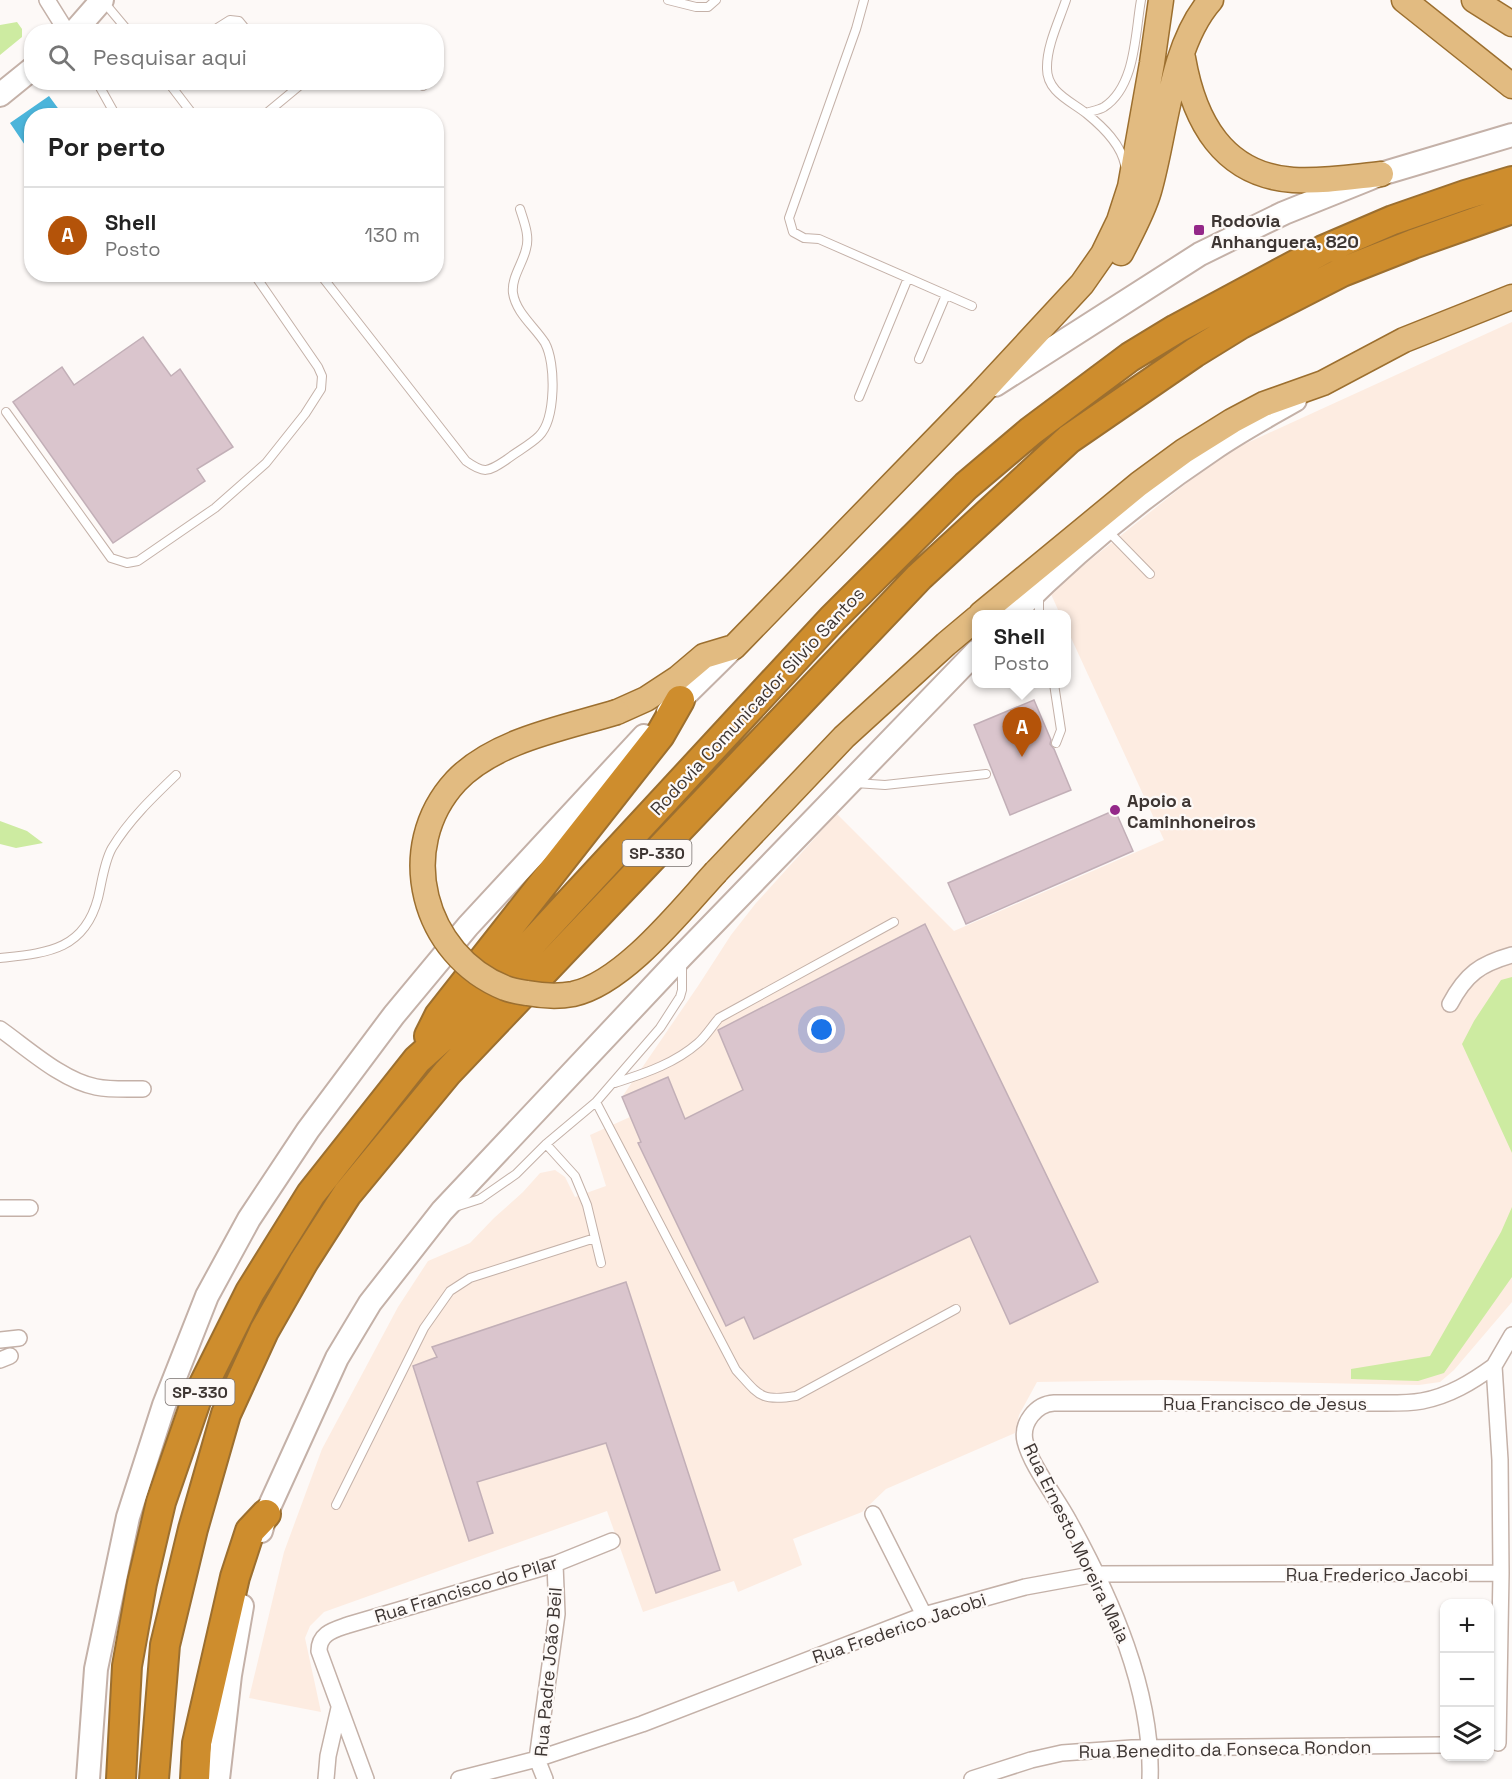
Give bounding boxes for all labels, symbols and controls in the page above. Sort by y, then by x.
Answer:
search box [24,24,444,90]
icon: search [45,41,78,74]
text: Pesquisar aqui [93,43,247,71]
text: Por perto [48,130,165,164]
text: Shell [105,208,156,236]
place label: Rodovia Anhanguera, 820 [1211,209,1359,253]
text: A [61,222,74,248]
text: 130 m [364,222,420,248]
marker: Rodovia Anhanguera, 820 [1192,223,1206,237]
text: Posto [105,236,161,262]
street label: Rodovia Comunicador Silvio Santos [645,582,869,820]
popup [972,610,1071,688]
text: Shell [994,622,1045,650]
text: Posto [994,650,1049,676]
pin: A [1002,708,1042,757]
place label: Apoio a Caminhoneiros [1127,789,1256,833]
marker: Apoio a Caminhoneiros [1108,803,1122,817]
road number: SP-330 [622,840,692,866]
your location [807,1015,836,1044]
road number: SP-330 [166,1379,234,1405]
street label: Rua Francisco de Jesus [1163,1392,1367,1415]
street label: Rua Ernesto Moreira Maia [1019,1439,1135,1647]
street label: Rua Francisco do Pilar [372,1550,561,1628]
street label: Rua Frederico Jacobi [1286,1563,1468,1586]
street label: Rua Padre João Beil [529,1586,567,1758]
street label: Rua Frederico Jacobi [809,1587,989,1669]
map controls [1440,1599,1494,1761]
button: + [1440,1599,1494,1653]
button: − [1440,1653,1494,1707]
button: layers [1440,1707,1494,1761]
street label: Rua Benedito da Fonseca Rondon [1078,1735,1372,1763]

